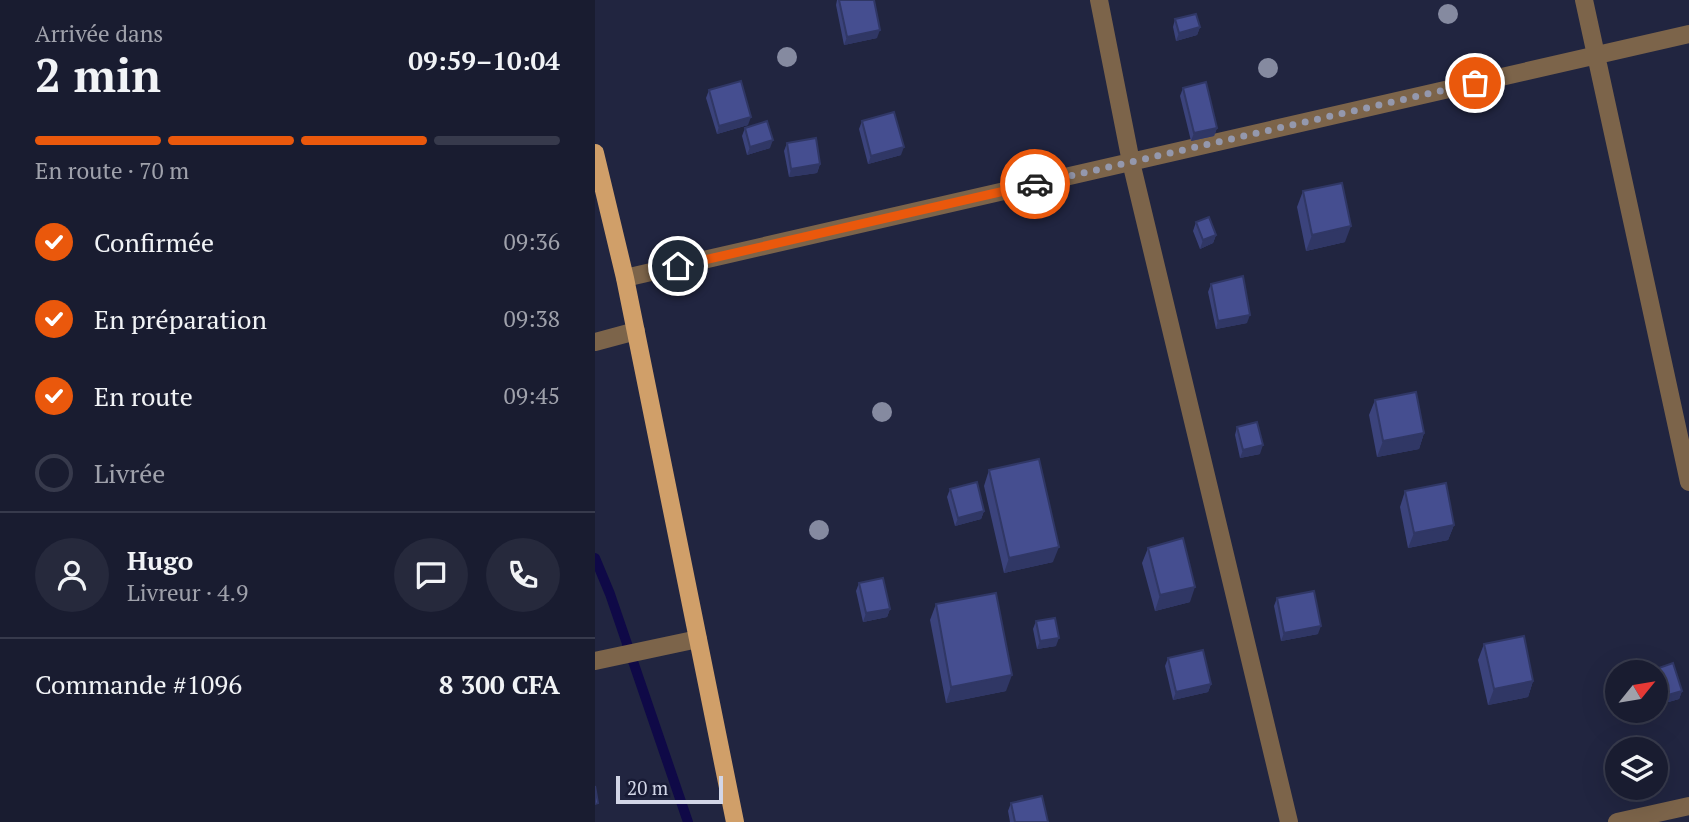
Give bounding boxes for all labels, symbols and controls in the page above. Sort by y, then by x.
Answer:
text: Arrivée dans [35,18,163,49]
text: 09:59–10:04 [408,43,560,77]
text: 2 min [35,44,161,105]
pin [1445,53,1505,113]
icon: bag [1456,64,1494,102]
courier [1000,149,1070,219]
text: En route · 70 m [35,155,189,186]
icon: car [1016,165,1054,203]
icon: check [35,223,73,261]
text: Confirmée [94,225,214,259]
text: 09:36 [503,226,560,257]
pin [648,236,708,296]
icon: home [659,247,697,285]
icon: check [35,300,73,338]
text: En préparation [94,302,267,336]
text: 09:38 [503,303,560,334]
icon: check [35,377,73,415]
text: En route [94,379,193,413]
text: 09:45 [503,380,560,411]
text: Livrée [94,456,165,490]
button: person [35,538,109,612]
button: chat [394,538,468,612]
button: phone [486,538,560,612]
text: Hugo [127,543,193,577]
text: Livreur · 4.9 [127,577,248,608]
north arrow [1605,660,1668,723]
map controls [1605,660,1668,800]
text: Commande #1096 [35,667,242,701]
text: 8 300 CFA [439,667,560,701]
button: layers [1605,737,1668,800]
scale bar [616,773,723,805]
text: 20 m [627,775,668,800]

